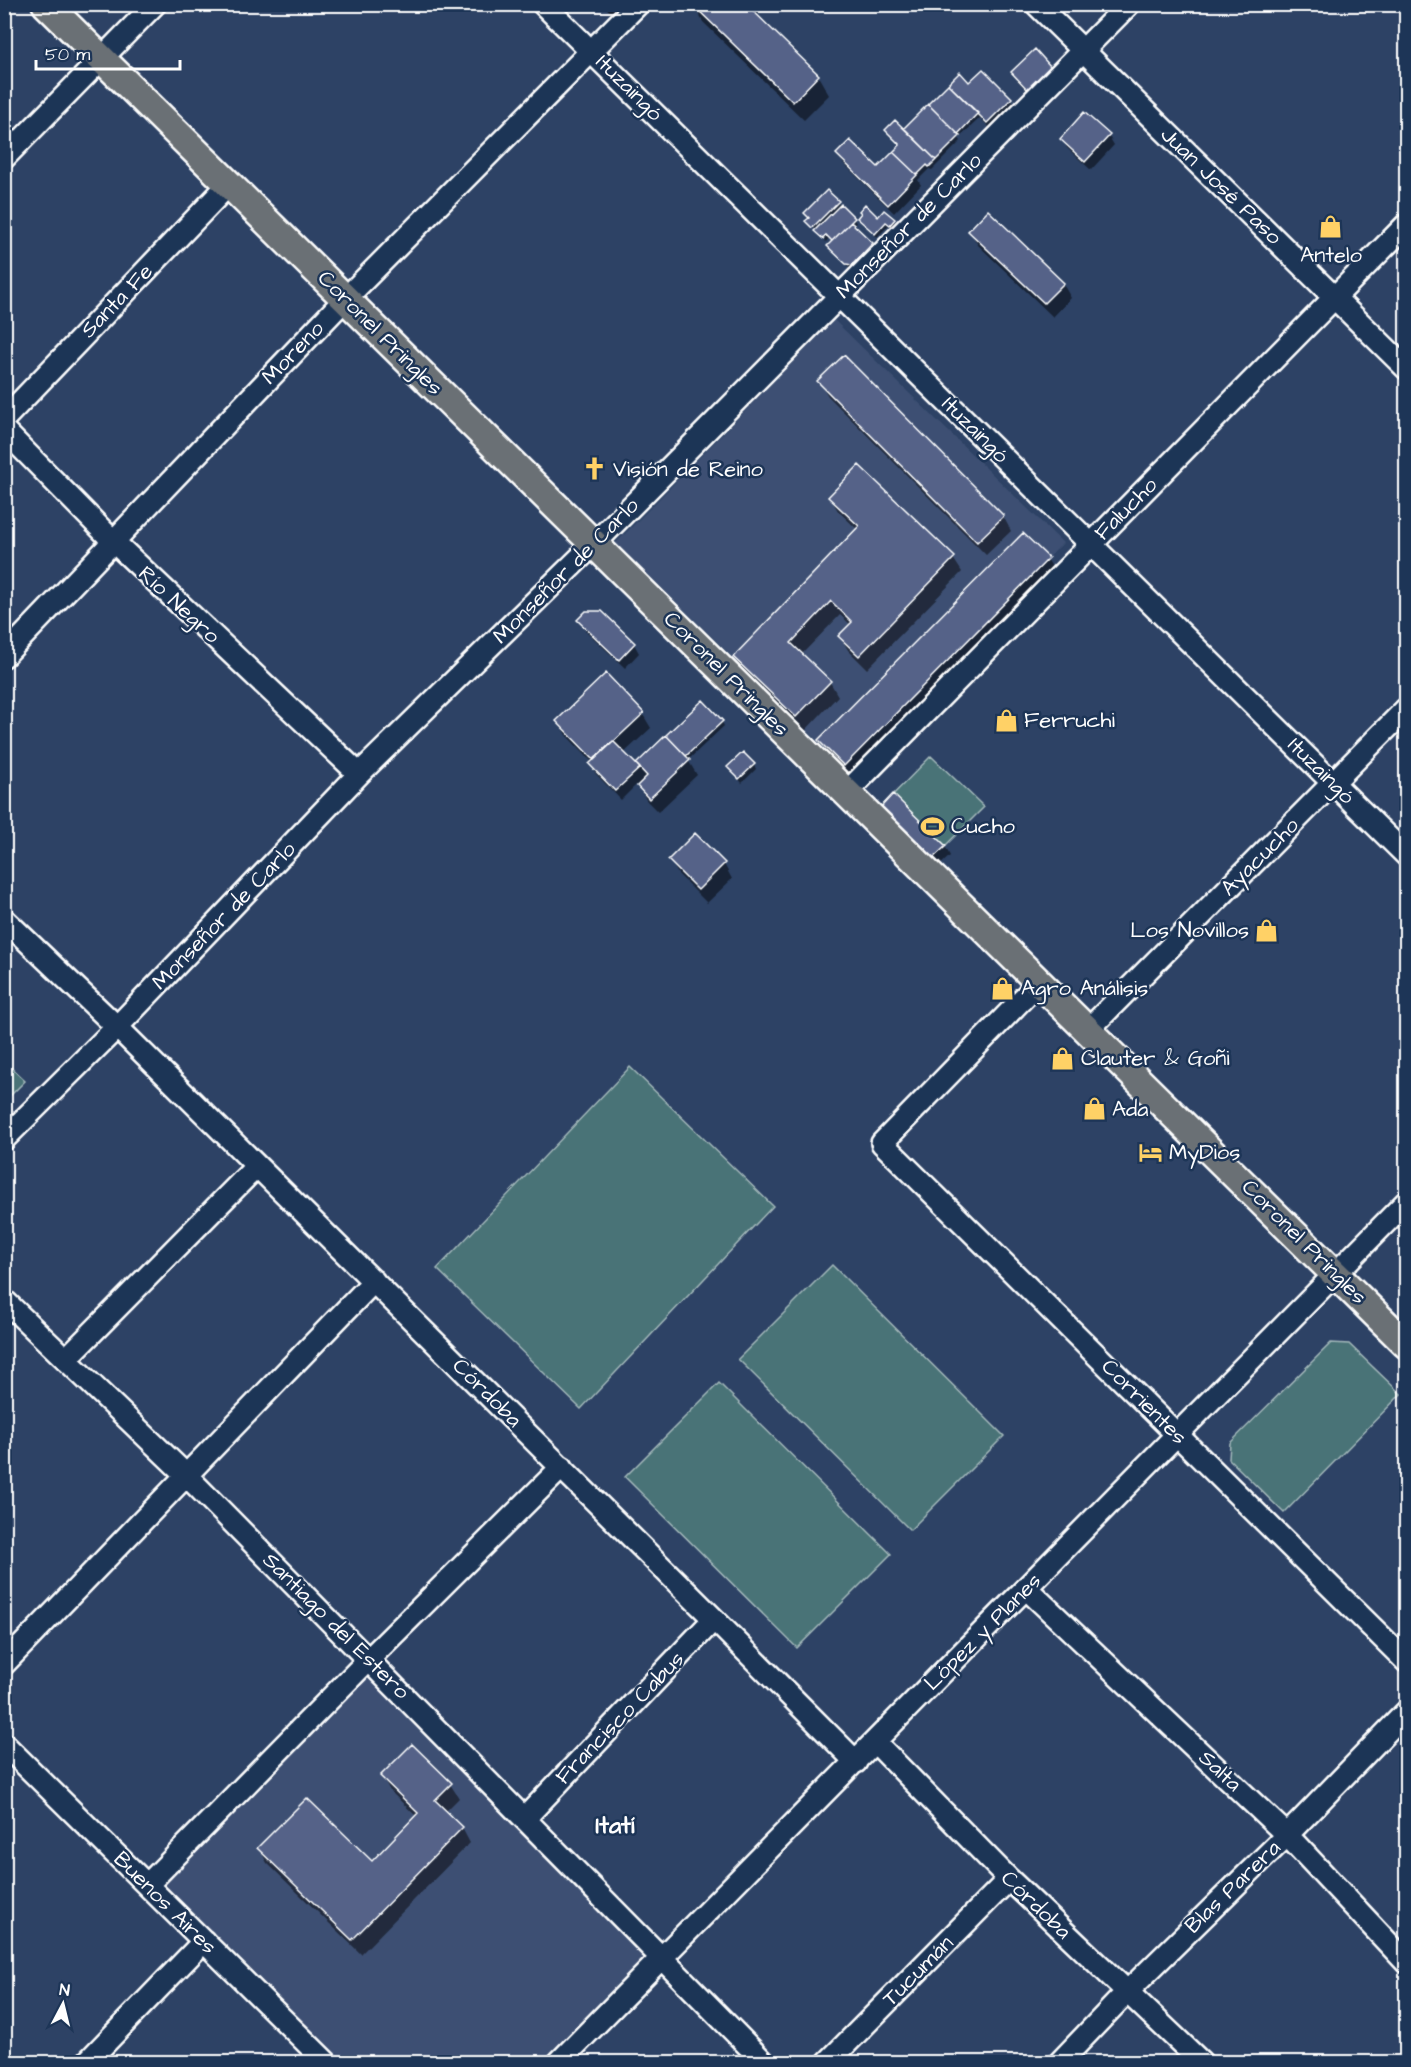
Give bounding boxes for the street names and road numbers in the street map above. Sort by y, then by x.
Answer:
street label: Ituzaingó [588,48,670,130]
street label: Juan José Paso [1153,120,1289,253]
street label: Monseñor de Carlo [829,145,990,306]
street label: Santa Fe [74,257,160,345]
street label: Coronel Pringles [310,263,450,403]
street label: Moreno [255,314,332,392]
street label: Ituzaingó [934,390,1016,472]
street label: Falucho [1087,470,1165,548]
street label: Monseñor de Carlo [486,490,647,651]
street label: Río Negro [131,559,227,652]
street label: Coronel Pringles [656,604,796,744]
street label: Ituzaingó [1280,731,1362,813]
street label: Ayacucho [1214,810,1307,904]
street label: Monseñor de Carlo [145,834,304,997]
street label: Coronel Pringles [1234,1172,1374,1312]
street label: Córdoba [445,1351,529,1435]
street label: Corrientes [1094,1352,1194,1452]
street label: Santiago del Estero [255,1545,417,1708]
street label: López y Planes [917,1566,1049,1698]
street label: Francisco Cabus [548,1645,692,1791]
street label: Salta [1192,1743,1248,1799]
street label: Blas Parera [1178,1833,1288,1941]
street label: Buenos Aires [107,1845,223,1961]
street label: Córdoba [994,1864,1078,1946]
street label: Tucumán [875,1928,961,2014]

